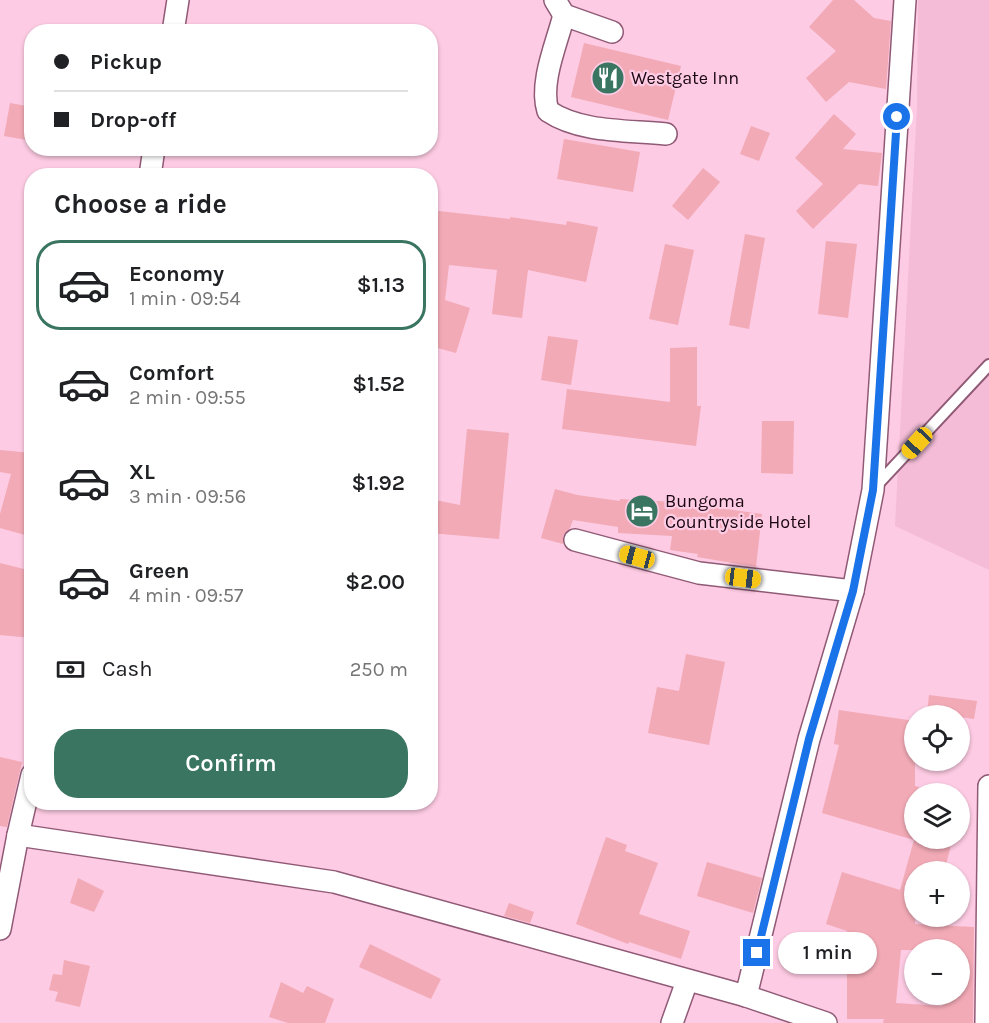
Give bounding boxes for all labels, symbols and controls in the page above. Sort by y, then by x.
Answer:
text: Pickup [90,49,162,75]
restaurant icon: Westgate Inn [590,60,626,96]
place label: Westgate Inn [631,67,739,89]
route start [883,103,910,130]
text: Drop-off [90,107,176,133]
text: Choose a ride [54,188,227,220]
icon: car [57,258,111,312]
text: Economy [129,261,224,287]
text: $1.13 [357,272,405,298]
text: 1 min · 09:54 [129,287,241,310]
icon: car [57,357,111,411]
text: Comfort [129,360,214,386]
text: $1.52 [352,371,405,397]
text: 2 min · 09:55 [129,386,246,409]
car [898,424,936,462]
icon: car [57,456,111,510]
text: XL [129,459,155,485]
text: $1.92 [352,470,405,496]
text: 3 min · 09:56 [129,485,246,508]
place label: Bungoma Countryside Hotel [665,490,811,533]
hotel icon: Bungoma Countryside Hotel [624,493,660,529]
car [617,544,657,570]
icon: car [57,555,111,609]
text: Green [129,558,190,584]
car [724,567,762,589]
text: $2.00 [345,569,405,595]
text: 4 min · 09:57 [129,584,244,607]
icon: cash [54,653,87,686]
text: Cash [102,656,152,682]
text: 250 m [350,658,408,681]
map controls [904,705,970,1005]
button: locate [904,705,970,771]
button: Confirm [54,729,408,798]
button: layers [904,783,970,849]
button: + [904,861,970,927]
callout: 1 min [778,932,877,974]
route end [743,939,770,966]
button: − [904,939,970,1005]
text: 1 min [803,941,852,964]

